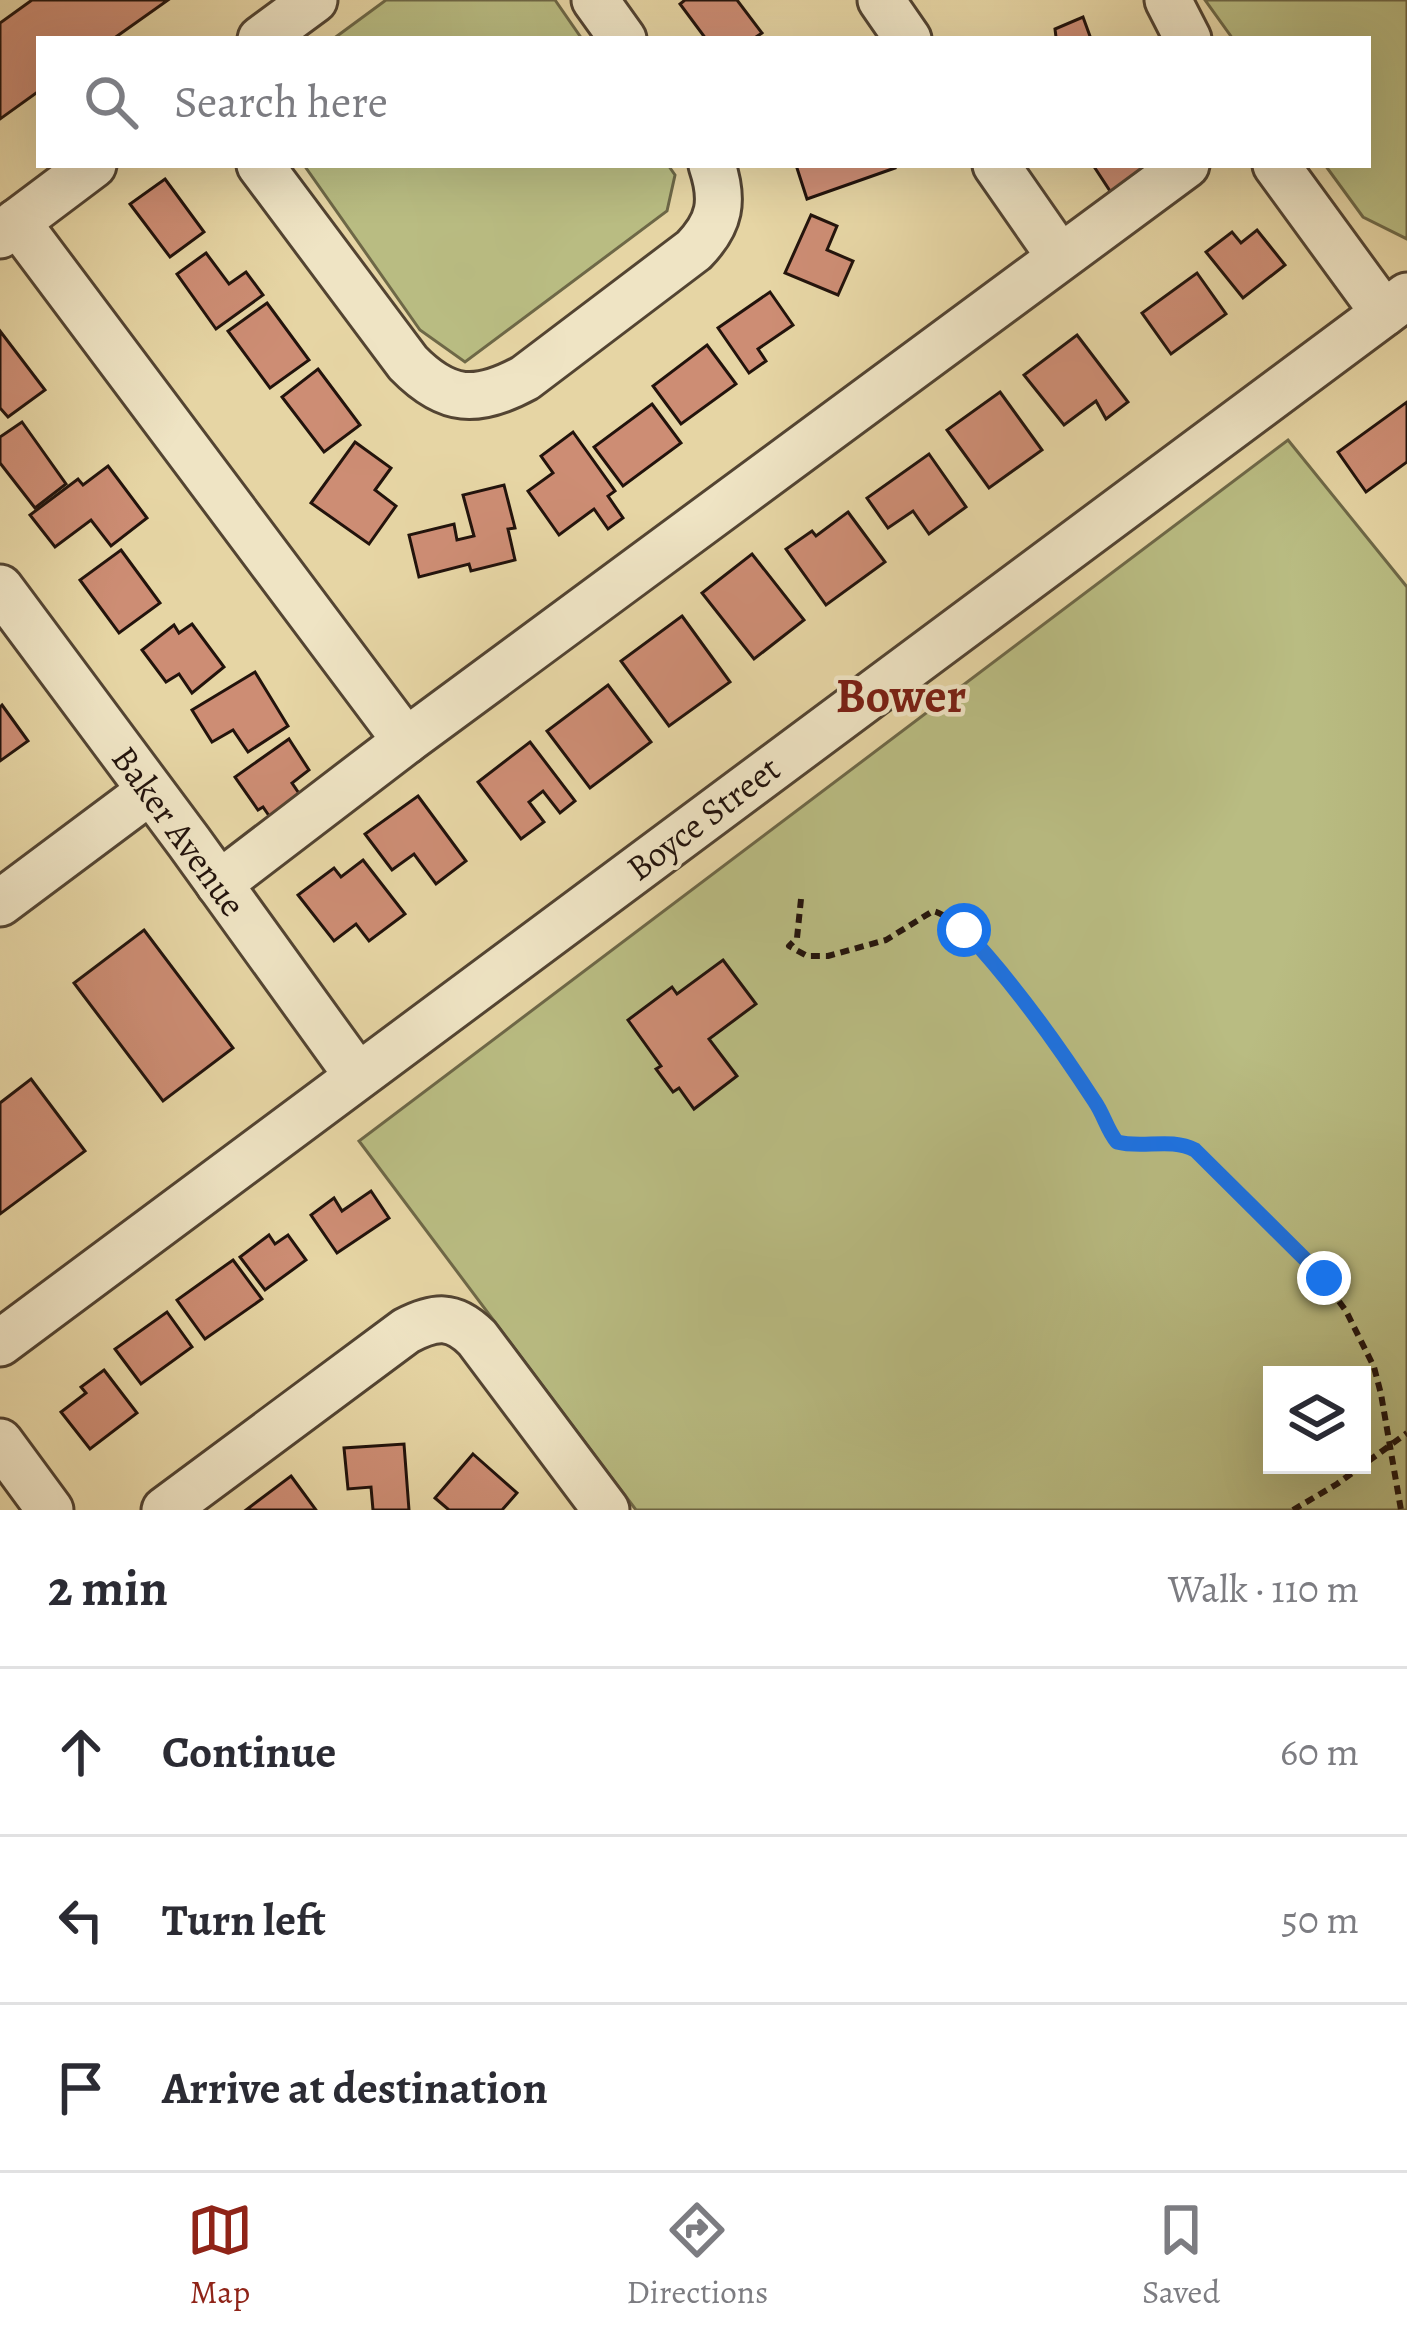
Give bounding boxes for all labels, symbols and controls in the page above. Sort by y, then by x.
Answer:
search box [36,36,1371,168]
icon: search [78,69,144,135]
text: Search here [174,71,388,133]
district label: Bower [836,663,967,729]
street label: Baker Avenue [100,736,258,926]
street label: Boyce Street [616,744,790,892]
route start [937,903,991,957]
route end [1297,1251,1351,1305]
map controls [1263,1366,1371,1474]
button: layers [1263,1366,1371,1474]
text: 2 min [48,1553,168,1623]
text: Walk · 110 m [1168,1562,1359,1615]
icon: ahead [48,1719,114,1785]
text: Continue [162,1721,336,1783]
text: 60 m [1280,1725,1359,1778]
icon: left [48,1887,114,1953]
text: Turn left [162,1889,326,1951]
text: 50 m [1281,1893,1359,1946]
icon: arrive [48,2055,114,2121]
text: Arrive at destination [162,2057,548,2119]
tab: Map [187,2197,253,2314]
tab: Directions [627,2197,768,2314]
tab: Saved [1142,2197,1220,2314]

